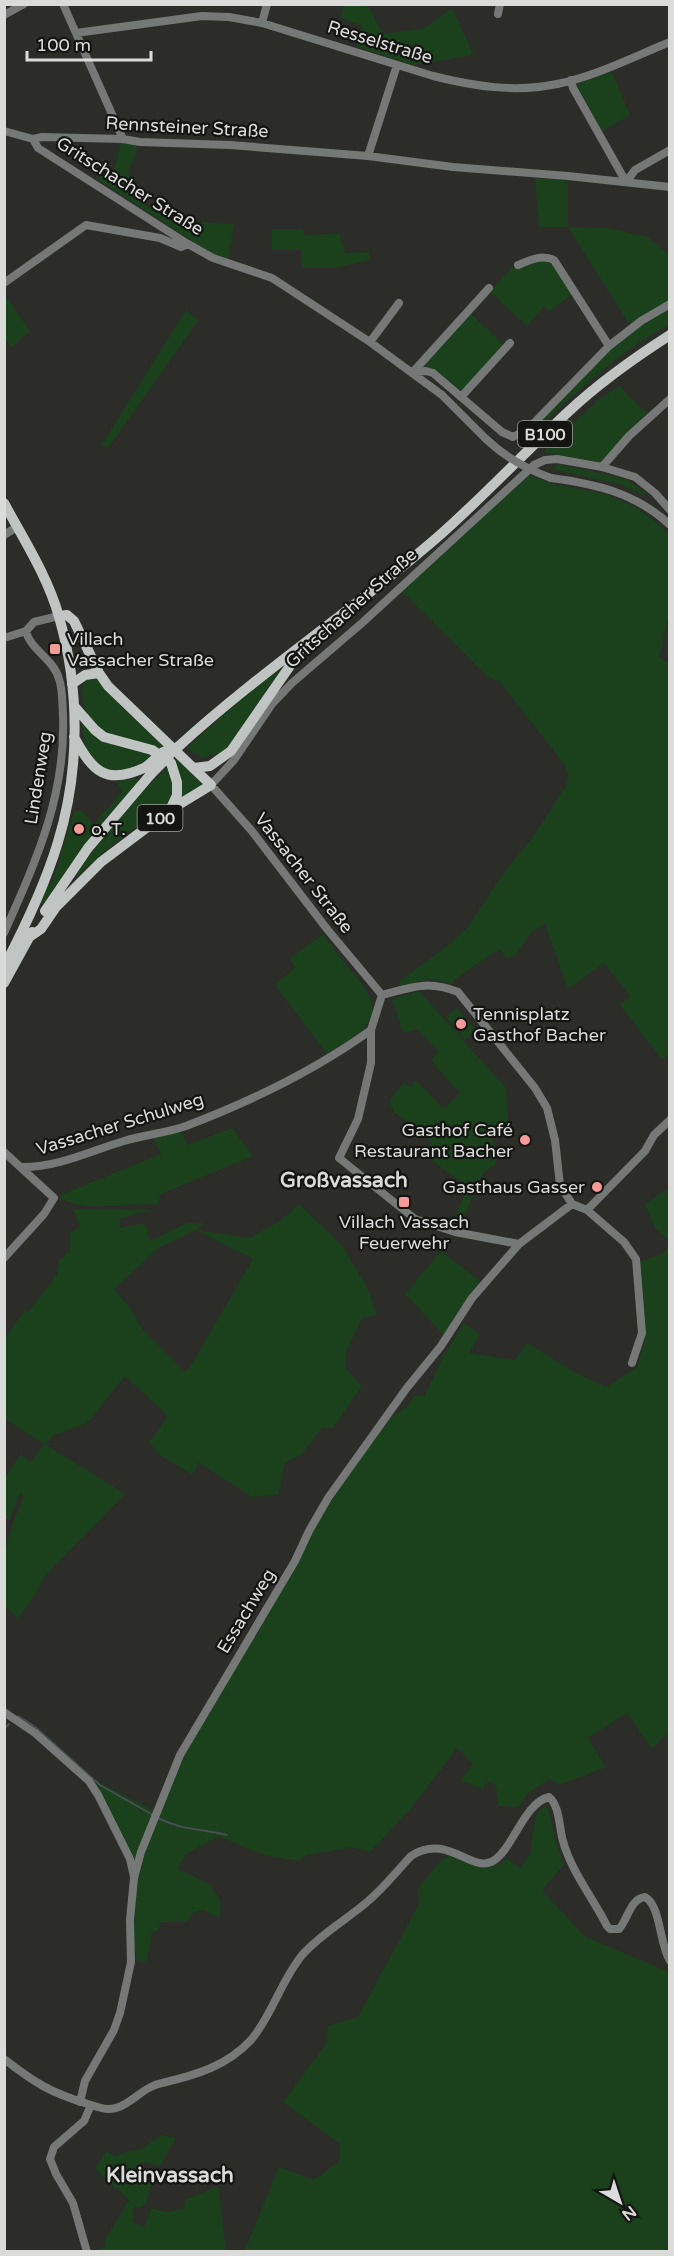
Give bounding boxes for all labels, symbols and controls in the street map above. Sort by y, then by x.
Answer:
street label: Resselstraße [325,16,435,68]
scale bar [27,24,152,62]
text: 100 m [36,34,91,56]
street label: Rennsteiner Straße [105,112,269,142]
street label: Gritschacher Straße [52,132,208,240]
road number: B100 [518,421,572,447]
street label: Gritschacher Straße [281,543,421,673]
place label: Villach Vassacher Straße [67,628,214,671]
marker: Villach Vassacher Straße [48,642,62,656]
street label: Lindenweg [20,730,56,826]
road number: 100 [138,805,182,831]
street label: Vassacher Straße [250,808,358,938]
place label: o. T. [91,818,126,840]
marker: o. T. [72,822,86,836]
place label: Tennisplatz Gasthof Bacher [473,1003,606,1046]
marker: Tennisplatz Gasthof Bacher [454,1017,468,1031]
street label: Vassacher Schulweg [34,1088,206,1160]
place label: Gasthof Café Restaurant Bacher [354,1119,513,1162]
marker: Gasthof Café Restaurant Bacher [518,1133,532,1147]
district label: Großvassach [280,1168,408,1193]
place label: Gasthaus Gasser [442,1176,585,1198]
marker: Gasthaus Gasser [590,1180,604,1194]
marker: Villach Vassach Feuerwehr [397,1195,411,1209]
place label: Villach Vassach Feuerwehr [339,1211,469,1254]
street label: Essachweg [212,1565,280,1657]
district label: Kleinvassach [106,2163,234,2188]
north arrow [590,2172,650,2232]
text: N [618,2201,640,2225]

